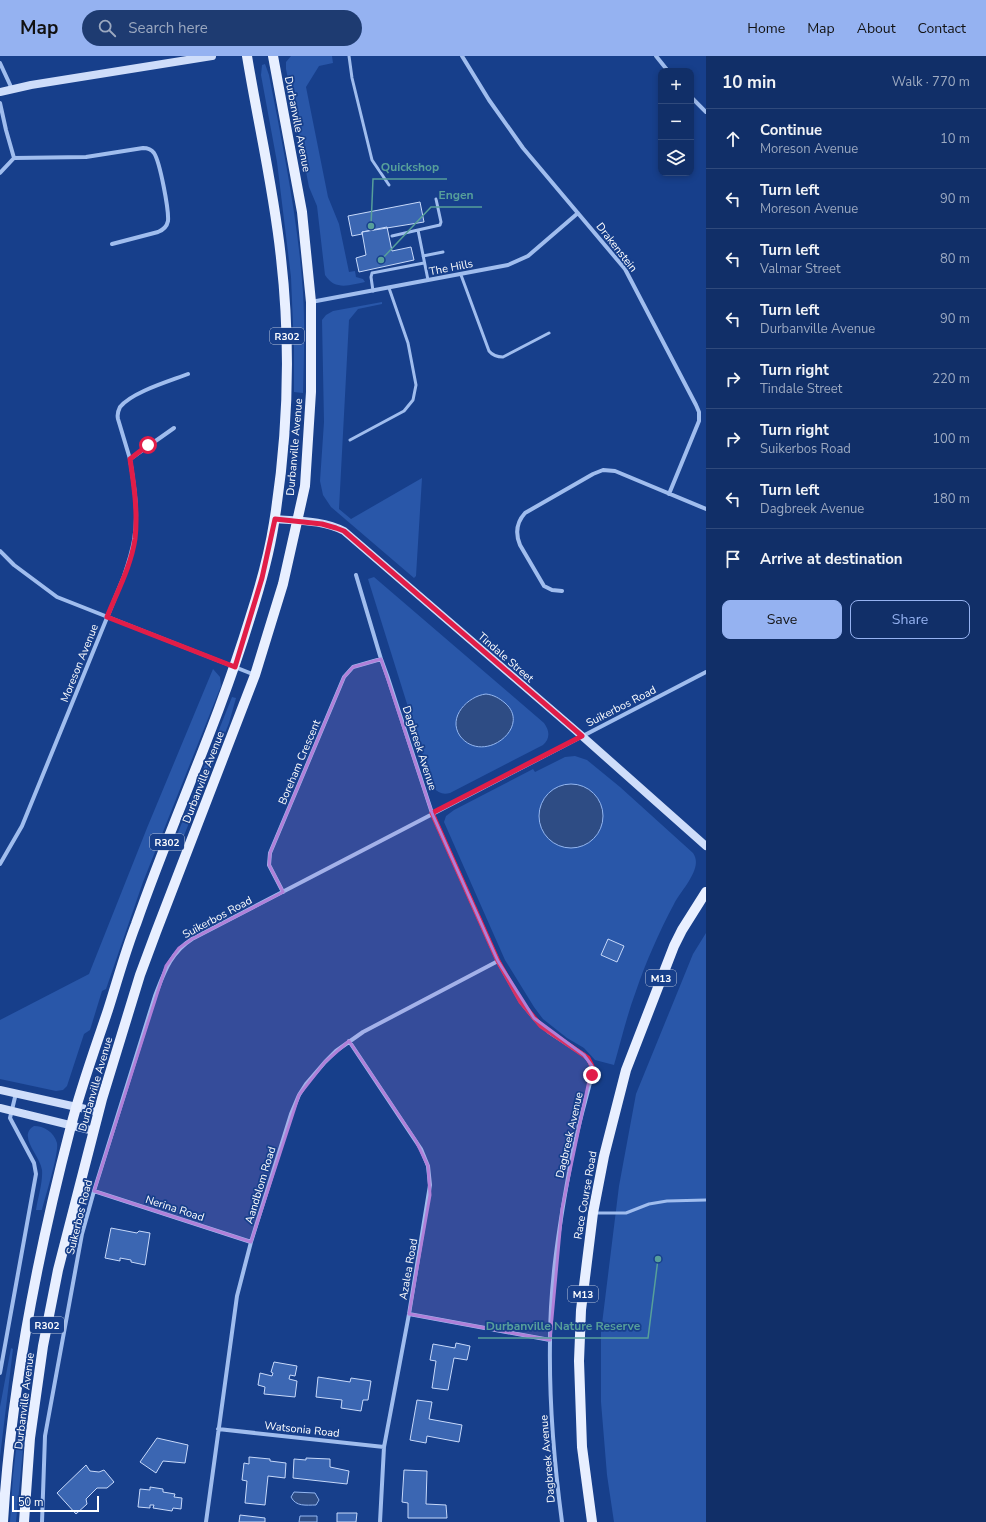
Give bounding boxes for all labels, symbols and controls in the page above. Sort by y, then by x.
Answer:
search box [82,10,362,46]
text: Map [20,15,58,41]
icon: search [96,17,118,39]
text: Search here [128,18,208,38]
text: Home [747,19,785,38]
text: Map [807,19,835,38]
text: About [857,19,896,38]
text: Contact [918,19,966,38]
map controls [658,68,694,176]
button: + [658,68,694,104]
text: 10 min [722,71,776,94]
text: Walk · 770 m [892,73,970,91]
street label: Durbanville Avenue [281,75,314,174]
button: − [658,104,694,140]
text: Continue [760,120,822,140]
icon: ahead [722,128,744,150]
text: 10 m [940,130,970,148]
button: layers [658,140,694,176]
text: Moreson Avenue [760,140,858,158]
callout: Quickshop [373,155,447,179]
text: Quickshop [381,159,439,175]
text: Turn left [760,180,819,200]
callout: Engen [431,183,482,207]
text: Engen [439,187,473,203]
icon: left [722,188,744,210]
text: 90 m [940,190,970,208]
text: Moreson Avenue [760,200,858,218]
street label: Drakenstein [593,219,641,275]
text: Turn left [760,240,819,260]
icon: left [722,248,744,270]
text: 80 m [940,250,970,268]
street label: The Hills [428,256,474,279]
text: Valmar Street [760,260,840,278]
text: Turn left [760,300,819,320]
icon: left [722,308,744,330]
text: 90 m [940,310,970,328]
text: Durbanville Avenue [760,320,875,338]
road number: R302 [270,328,304,344]
text: Turn right [760,360,829,380]
icon: right [722,368,744,390]
text: 220 m [932,370,970,388]
text: Tindale Street [760,380,842,398]
street label: Durbanville Avenue [283,398,306,496]
text: Turn right [760,420,829,440]
icon: right [722,428,744,450]
text: 100 m [932,430,970,448]
route start [139,436,157,454]
text: Suikerbos Road [760,440,851,458]
text: Turn left [760,480,819,500]
icon: left [722,488,744,510]
text: 180 m [932,490,970,508]
text: Dagbreek Avenue [760,500,864,518]
icon: arrive [722,548,744,570]
text: Arrive at destination [760,549,903,569]
button: Save [722,600,842,639]
button: Share [850,600,970,639]
street label: Moreson Avenue [57,622,102,705]
street label: Tindale Street [475,629,537,686]
street label: Suikerbos Road [584,682,659,731]
street label: Dagbreek Avenue [399,704,440,793]
street label: Boreham Crescent [275,717,324,807]
street label: Durbanville Avenue [179,729,228,825]
road number: R302 [150,834,184,850]
street label: Suikerbos Road [180,893,255,942]
road number: M13 [646,970,676,986]
street label: Durbanville Avenue [75,1035,116,1133]
route end [583,1066,601,1084]
street label: Dagbreek Avenue [552,1090,587,1180]
street label: Aandblom Road [242,1145,279,1226]
street label: Race Course Road [570,1150,601,1241]
street label: Suikerbos Road [63,1178,96,1256]
street label: Nerina Road [144,1192,206,1225]
street label: Azalea Road [396,1237,421,1301]
road number: M13 [568,1286,598,1302]
callout: Durbanville Nature Reserve [478,1314,648,1338]
road number: R302 [30,1317,64,1333]
text: Durbanville Nature Reserve [486,1318,641,1334]
street label: Durbanville Avenue [11,1352,38,1450]
street label: Dagbreek Avenue [536,1414,559,1504]
street label: Watsonia Road [264,1418,340,1441]
scale bar [12,1494,99,1513]
text: 50 m [18,1495,43,1510]

